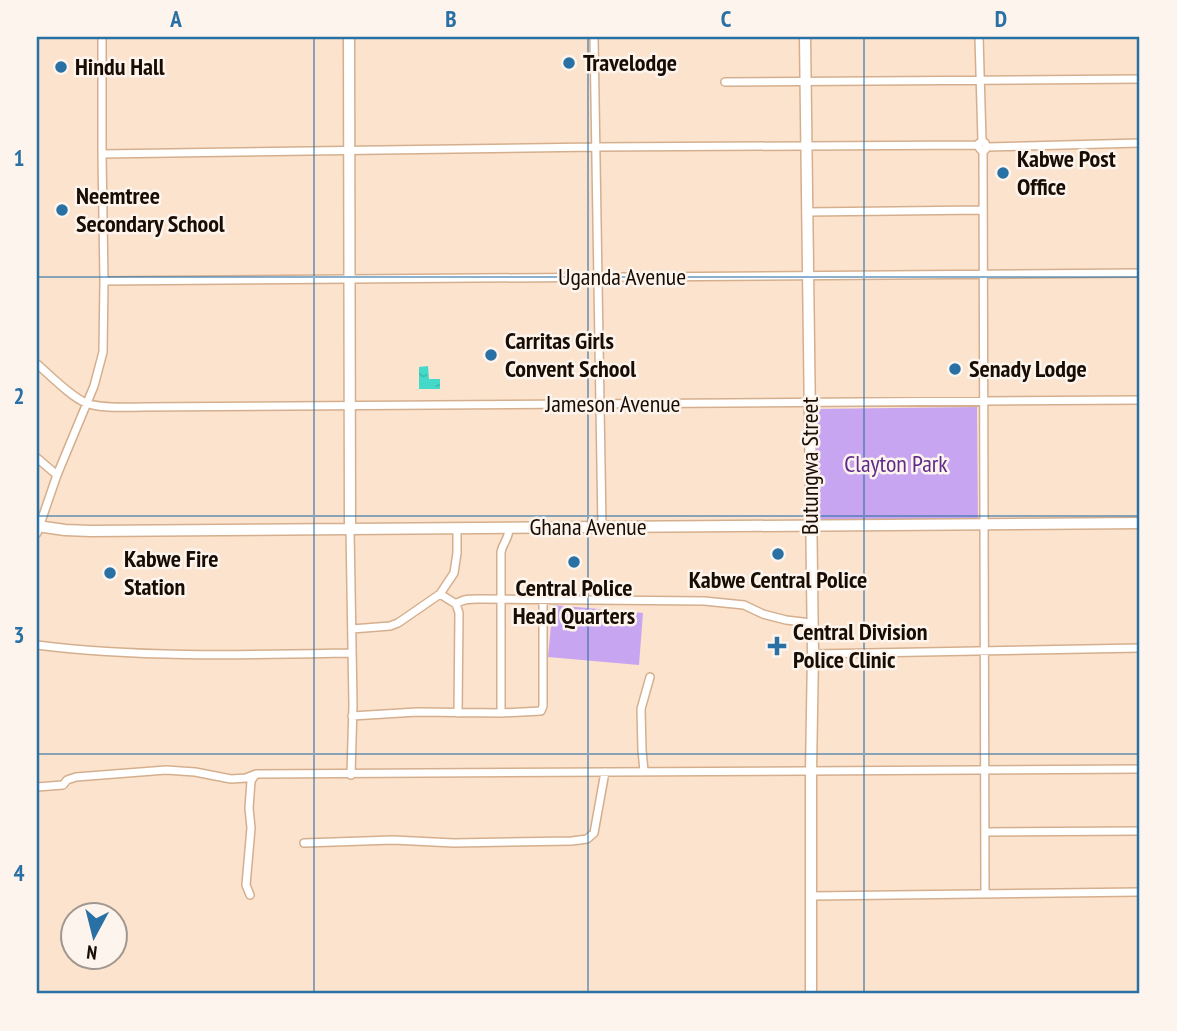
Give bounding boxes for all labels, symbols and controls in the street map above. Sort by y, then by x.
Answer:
text: A [169,4,182,33]
text: B [445,4,457,33]
text: C [721,4,732,33]
text: D [995,4,1007,33]
place label: Travelodge [583,47,677,78]
place label: Hindu Hall [75,51,165,82]
marker: Travelodge [561,55,577,71]
marker: Hindu Hall [53,59,69,75]
text: 1 [14,143,25,172]
place label: Kabwe Post Office [1017,143,1116,202]
marker: Kabwe Post Office [995,165,1011,181]
place label: Neemtree Secondary School [76,180,225,239]
marker: Neemtree Secondary School [54,202,70,218]
street label: Uganda Avenue [558,261,686,292]
place label: Carritas Girls Convent School [505,325,636,384]
marker: Carritas Girls Convent School [483,347,499,363]
place label: Senady Lodge [969,353,1087,384]
marker: Senady Lodge [947,361,963,377]
text: 2 [14,381,25,410]
street label: Jameson Avenue [544,388,681,419]
street label: Butungwa Street [794,397,825,535]
park label: Clayton Park [844,448,948,479]
street label: Ghana Avenue [529,511,647,542]
place label: Kabwe Fire Station [124,543,219,602]
marker: Kabwe Central Police [770,546,786,562]
marker: Central Police Head Quarters [566,554,582,570]
place label: Kabwe Central Police [689,564,867,595]
marker: Kabwe Fire Station [102,565,118,581]
place label: Central Police Head Quarters [513,572,635,631]
place label: Central Division Police Clinic [793,616,927,675]
text: 3 [14,620,25,649]
marker: Central Division Police Clinic [767,636,787,656]
text: 4 [14,858,25,887]
north arrow [60,902,130,972]
text: N [85,940,98,965]

